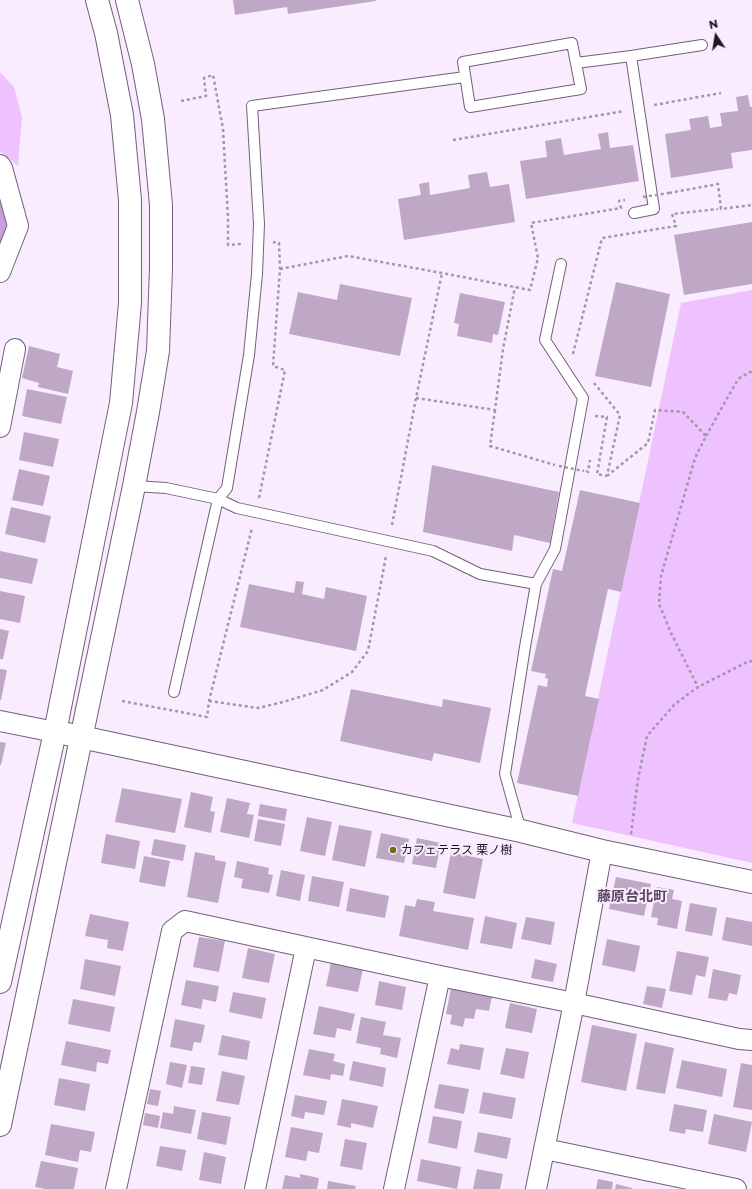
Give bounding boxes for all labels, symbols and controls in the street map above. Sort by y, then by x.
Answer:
north arrow [696,16,736,56]
text: N [708,16,719,32]
place label: カフェテラス 栗ノ樹 [401,843,512,857]
marker: カフェテラス 栗ノ樹 [388,845,398,855]
district label: 藤原台北町 [597,889,667,905]

